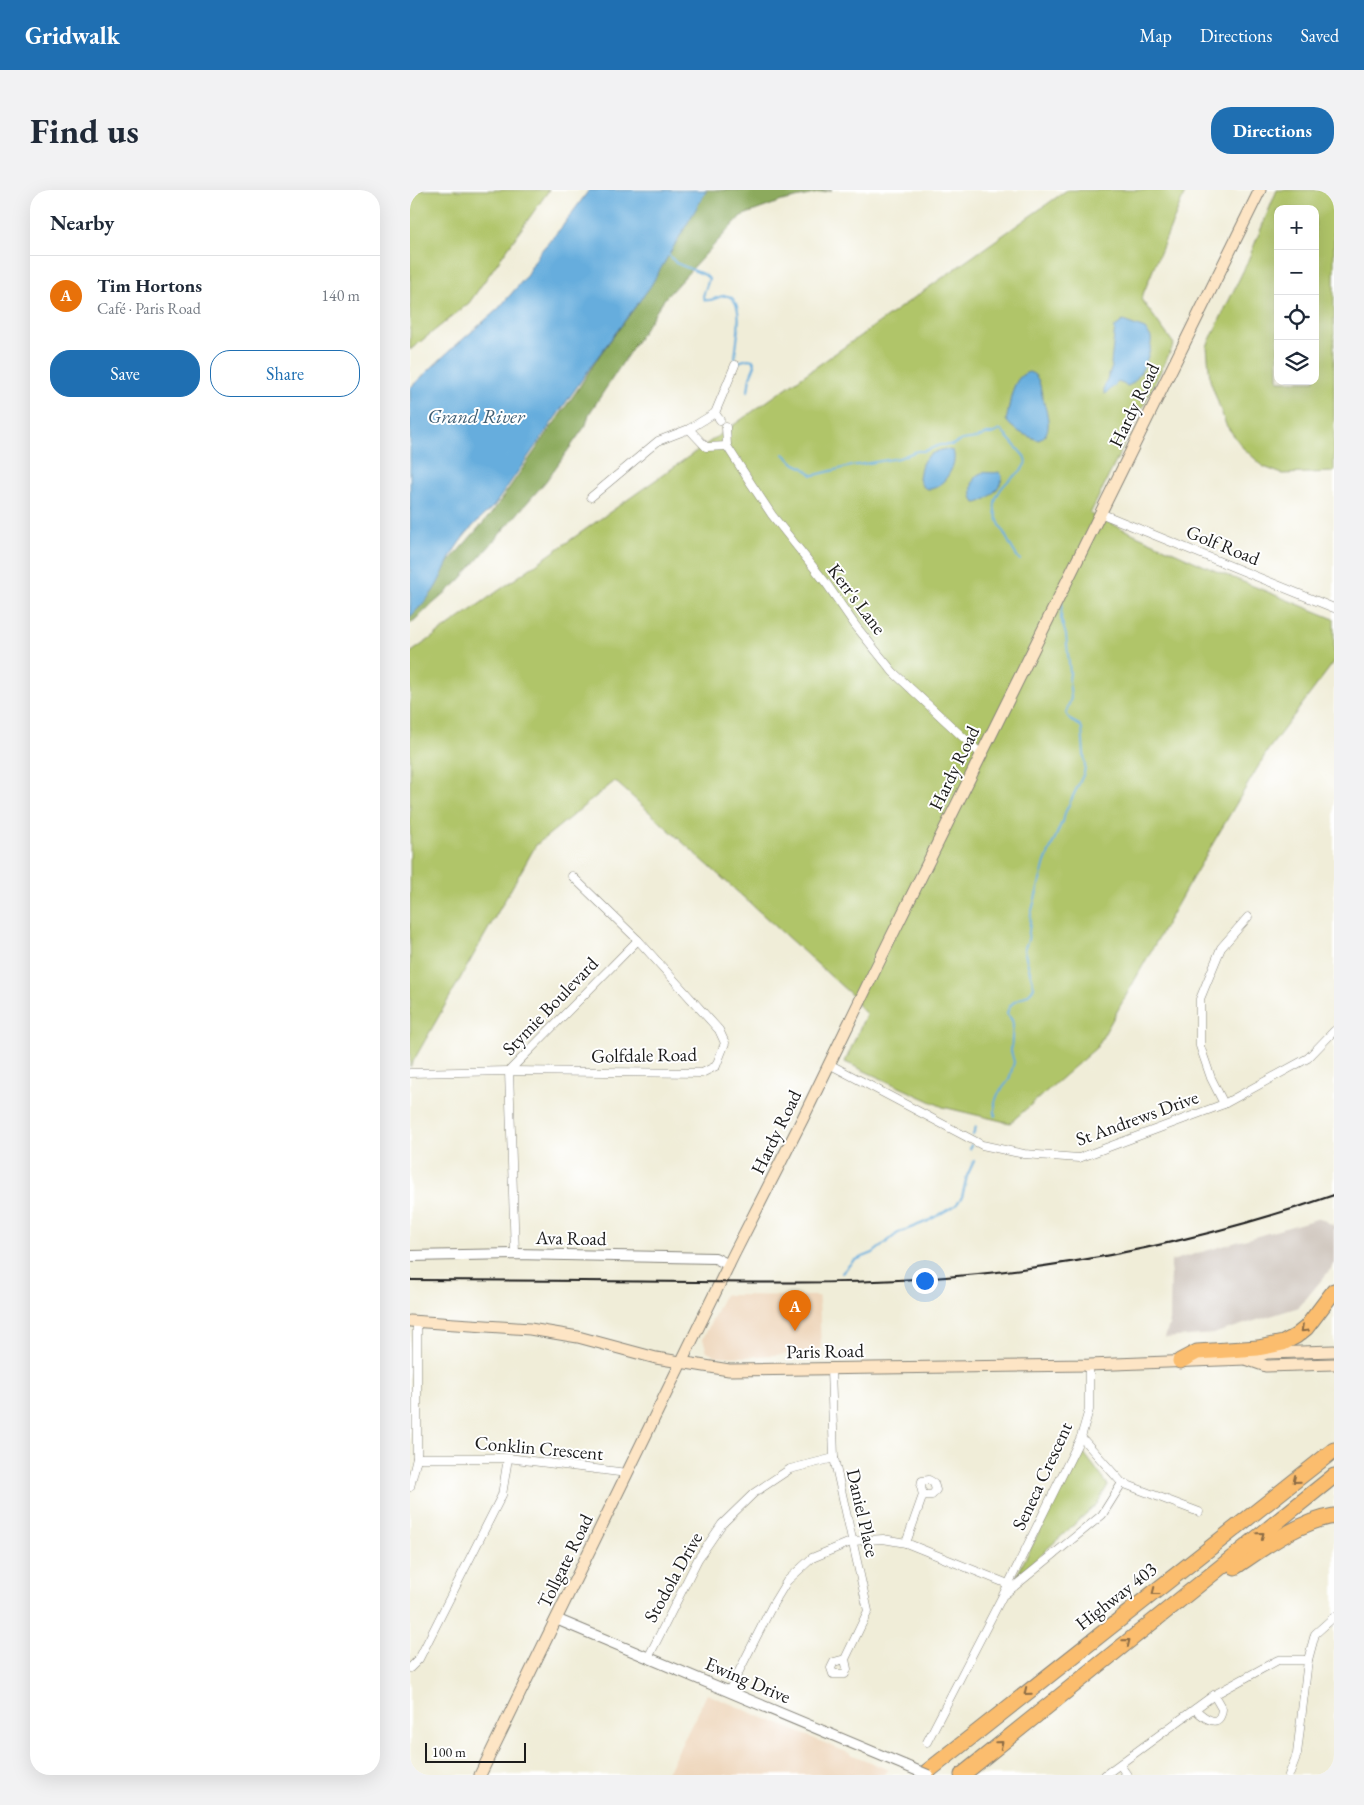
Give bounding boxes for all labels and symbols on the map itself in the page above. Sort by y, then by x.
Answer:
street label: Hardy Road [1103,358,1165,451]
water label: Grand River [427,403,526,429]
street label: Golf Road [1183,519,1264,571]
street label: Kerr's Lane [822,558,892,640]
street label: Hardy Road [923,721,985,814]
street label: Stymie Boulevard [497,951,604,1061]
street label: Golfdale Road [591,1042,698,1068]
street label: St Andrews Drive [1072,1084,1202,1152]
street label: Hardy Road [745,1085,807,1178]
street label: Ava Road [534,1225,607,1251]
your location [912,1268,938,1294]
pin: A [779,1290,811,1331]
one-way arrow [1301,1323,1310,1332]
street label: Paris Road [786,1338,865,1364]
street label: Seneca Crescent [1006,1418,1078,1534]
street label: Conklin Crescent [474,1430,604,1466]
street label: Daniel Place [841,1466,885,1560]
one-way arrow [1293,1475,1302,1483]
street label: Tollgate Road [531,1509,599,1612]
street label: Stodola Drive [638,1527,708,1627]
one-way arrow [1255,1532,1264,1541]
street label: Highway 403 [1070,1556,1162,1636]
one-way arrow [1152,1586,1161,1594]
one-way arrow [1121,1640,1130,1648]
street label: Ewing Drive [701,1651,795,1709]
one-way arrow [1024,1686,1033,1694]
scale bar [425,1740,526,1763]
one-way arrow [995,1741,1004,1750]

